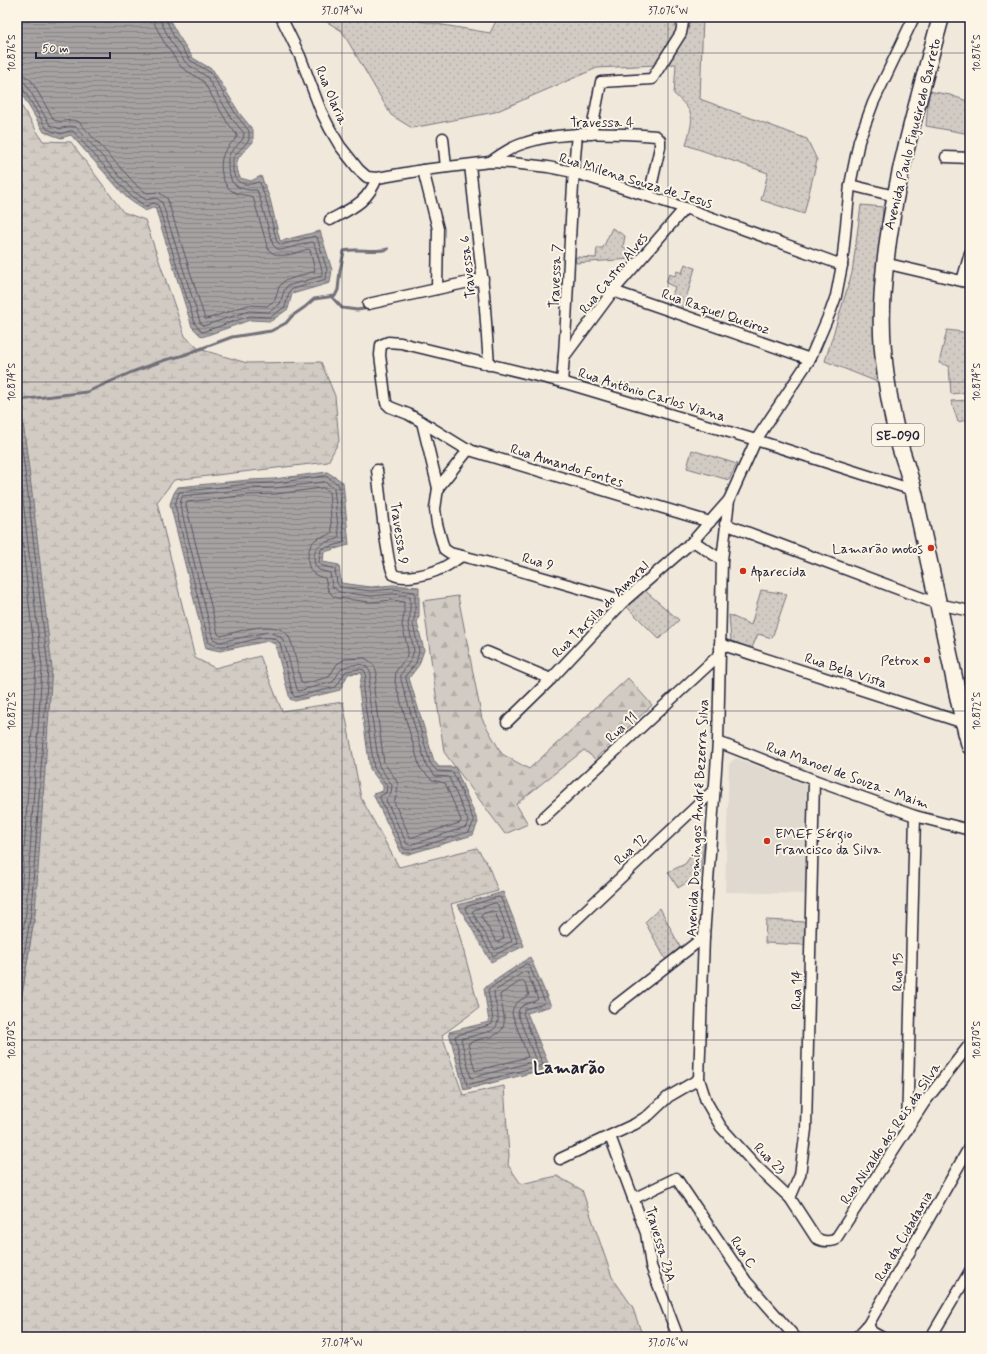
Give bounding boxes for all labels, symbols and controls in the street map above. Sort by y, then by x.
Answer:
text: 37.074°W [322,4,362,18]
text: 37.076°W [648,4,688,18]
text: 10.876°S [5,34,19,71]
scale bar [36,34,110,60]
text: 10.876°S [970,34,984,71]
street label: Avenida Paulo Figueiredo Barreto [880,36,946,232]
text: 50 m [42,41,69,57]
street label: Rua Olaria [311,63,352,128]
street label: Travessa 4 [570,114,634,132]
street label: Rua Milena Souza de Jesus [557,149,715,213]
street label: Rua Castro Alves [576,229,652,318]
street label: Travessa 6 [456,235,480,299]
street label: Travessa 7 [545,243,567,309]
street label: Rua Raquel Queiroz [659,285,772,339]
text: 10.874°S [5,363,19,401]
text: 10.874°S [970,363,984,401]
street label: Rua Antônio Carlos Viana [576,364,728,426]
road number: SE-090 [872,424,924,446]
street label: Rua Amando Fontes [508,440,625,492]
street label: Travessa 9 [386,501,412,566]
place label: Lamarão motos [832,540,923,558]
marker: Lamarão motos [926,543,936,553]
street label: Rua 9 [520,549,556,575]
street label: Rua Tarsila do Amaral [548,557,653,662]
place label: Aparecida [751,563,807,582]
marker: Aparecida [738,566,748,576]
street label: Rua Bela Vista [802,649,889,693]
place label: Petrox [881,652,919,670]
marker: Petrox [922,655,932,665]
text: 10.872°S [5,691,19,730]
text: 10.872°S [970,691,984,730]
street label: Avenida Domingos André Bezerra Silva [683,699,713,937]
street label: Rua 11 [602,708,641,747]
street label: Rua Manoel de Souza - Maim [764,738,932,814]
place label: EMEF Sérgio Francisco da Silva [775,825,882,859]
street label: Rua 12 [610,830,651,870]
marker: EMEF Sérgio Francisco da Silva [762,836,772,846]
street label: Rua 15 [889,952,907,992]
street label: Rua 14 [788,969,806,1010]
text: 10.870°S [5,1020,19,1059]
text: 10.870°S [970,1020,984,1059]
district label: Lamarão [533,1056,605,1080]
street label: Rua Nivaldo dos Reis da Silva [836,1059,946,1208]
street label: Rua 23 [750,1139,789,1179]
street label: Rua da Cidadania [871,1188,937,1285]
street label: Travessa 23A [641,1204,679,1284]
street label: Rua C [726,1233,760,1272]
text: 37.074°W [322,1336,362,1350]
text: 37.076°W [648,1336,688,1350]

